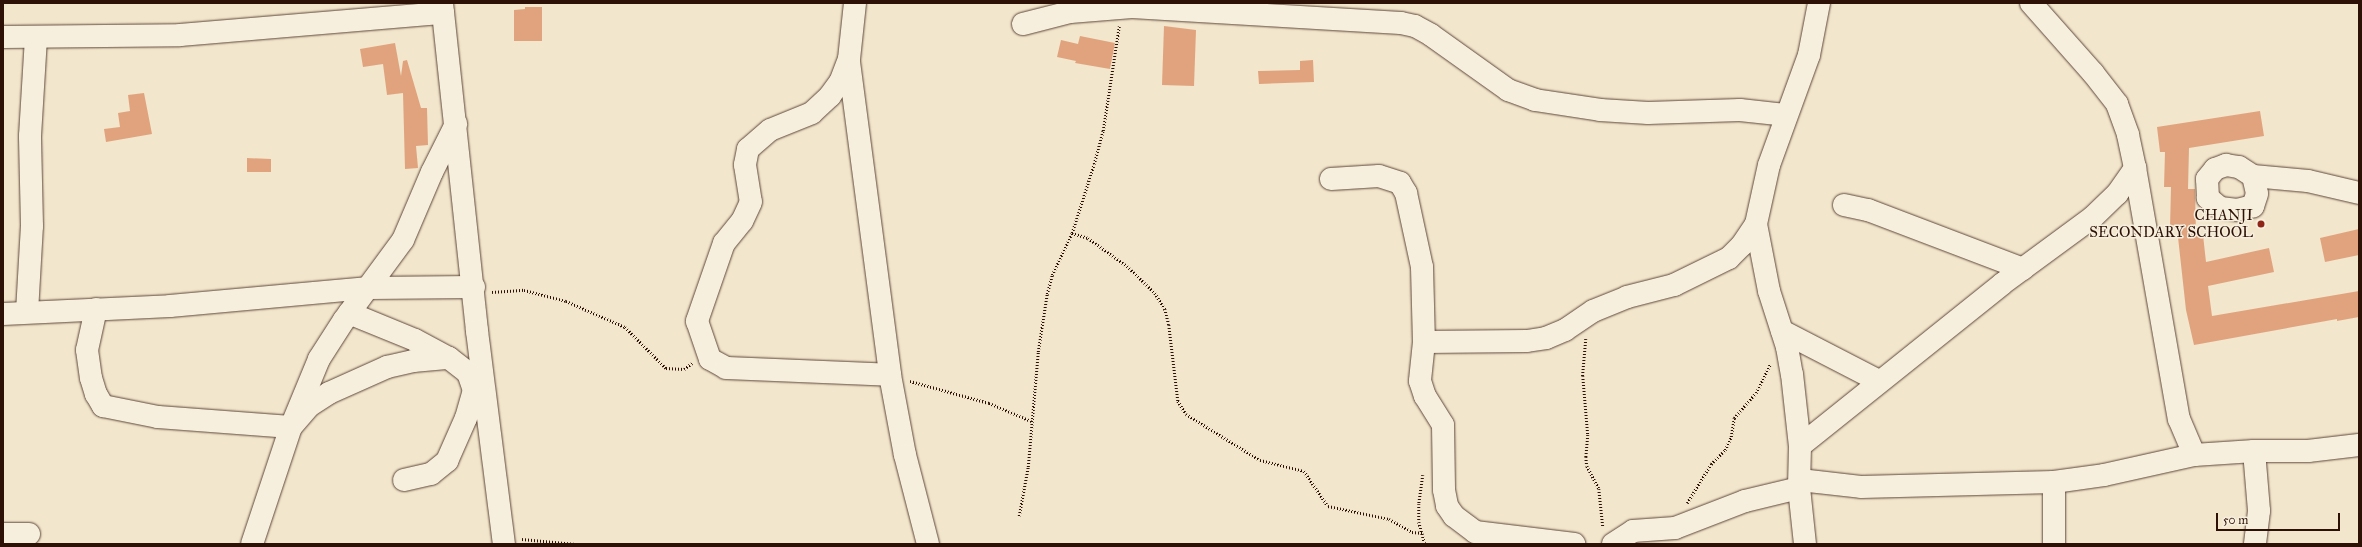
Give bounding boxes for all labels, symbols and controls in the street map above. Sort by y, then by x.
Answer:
place label: CHANJI SECONDARY SCHOOL [2089,206,2253,241]
marker: CHANJI SECONDARY SCHOOL [2256,219,2266,229]
scale bar [2218,505,2342,531]
text: 50 m [2223,513,2248,527]

